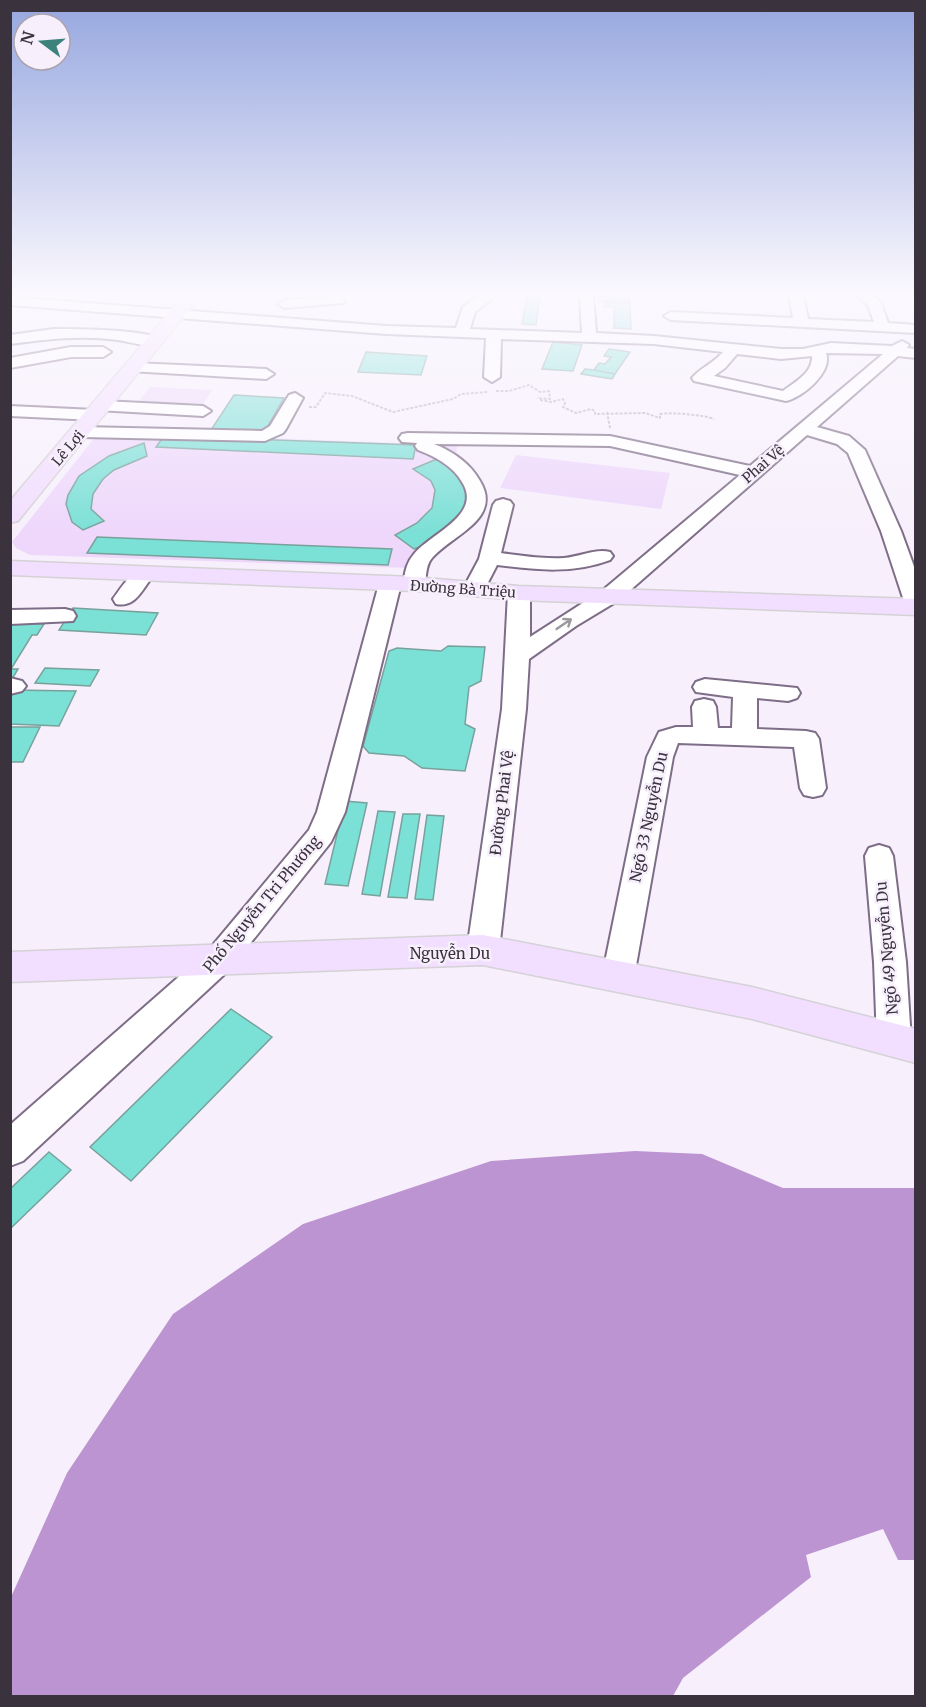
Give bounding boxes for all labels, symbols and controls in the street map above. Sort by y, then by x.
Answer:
north arrow [12,12,72,72]
text: N [16,29,39,47]
street label: Lê Lợi [48,426,88,470]
street label: Phai Vệ [738,441,788,487]
street label: Đường Bà Triệu [409,576,517,602]
one-way arrow [555,618,571,630]
street label: Đường Phai Vệ [486,749,517,857]
street label: Ngõ 33 Nguyễn Du [624,750,672,884]
street label: Phố Nguyễn Tri Phương [198,831,325,976]
street label: Ngõ 49 Nguyễn Du [870,881,902,1016]
street label: Nguyễn Du [410,943,490,963]

